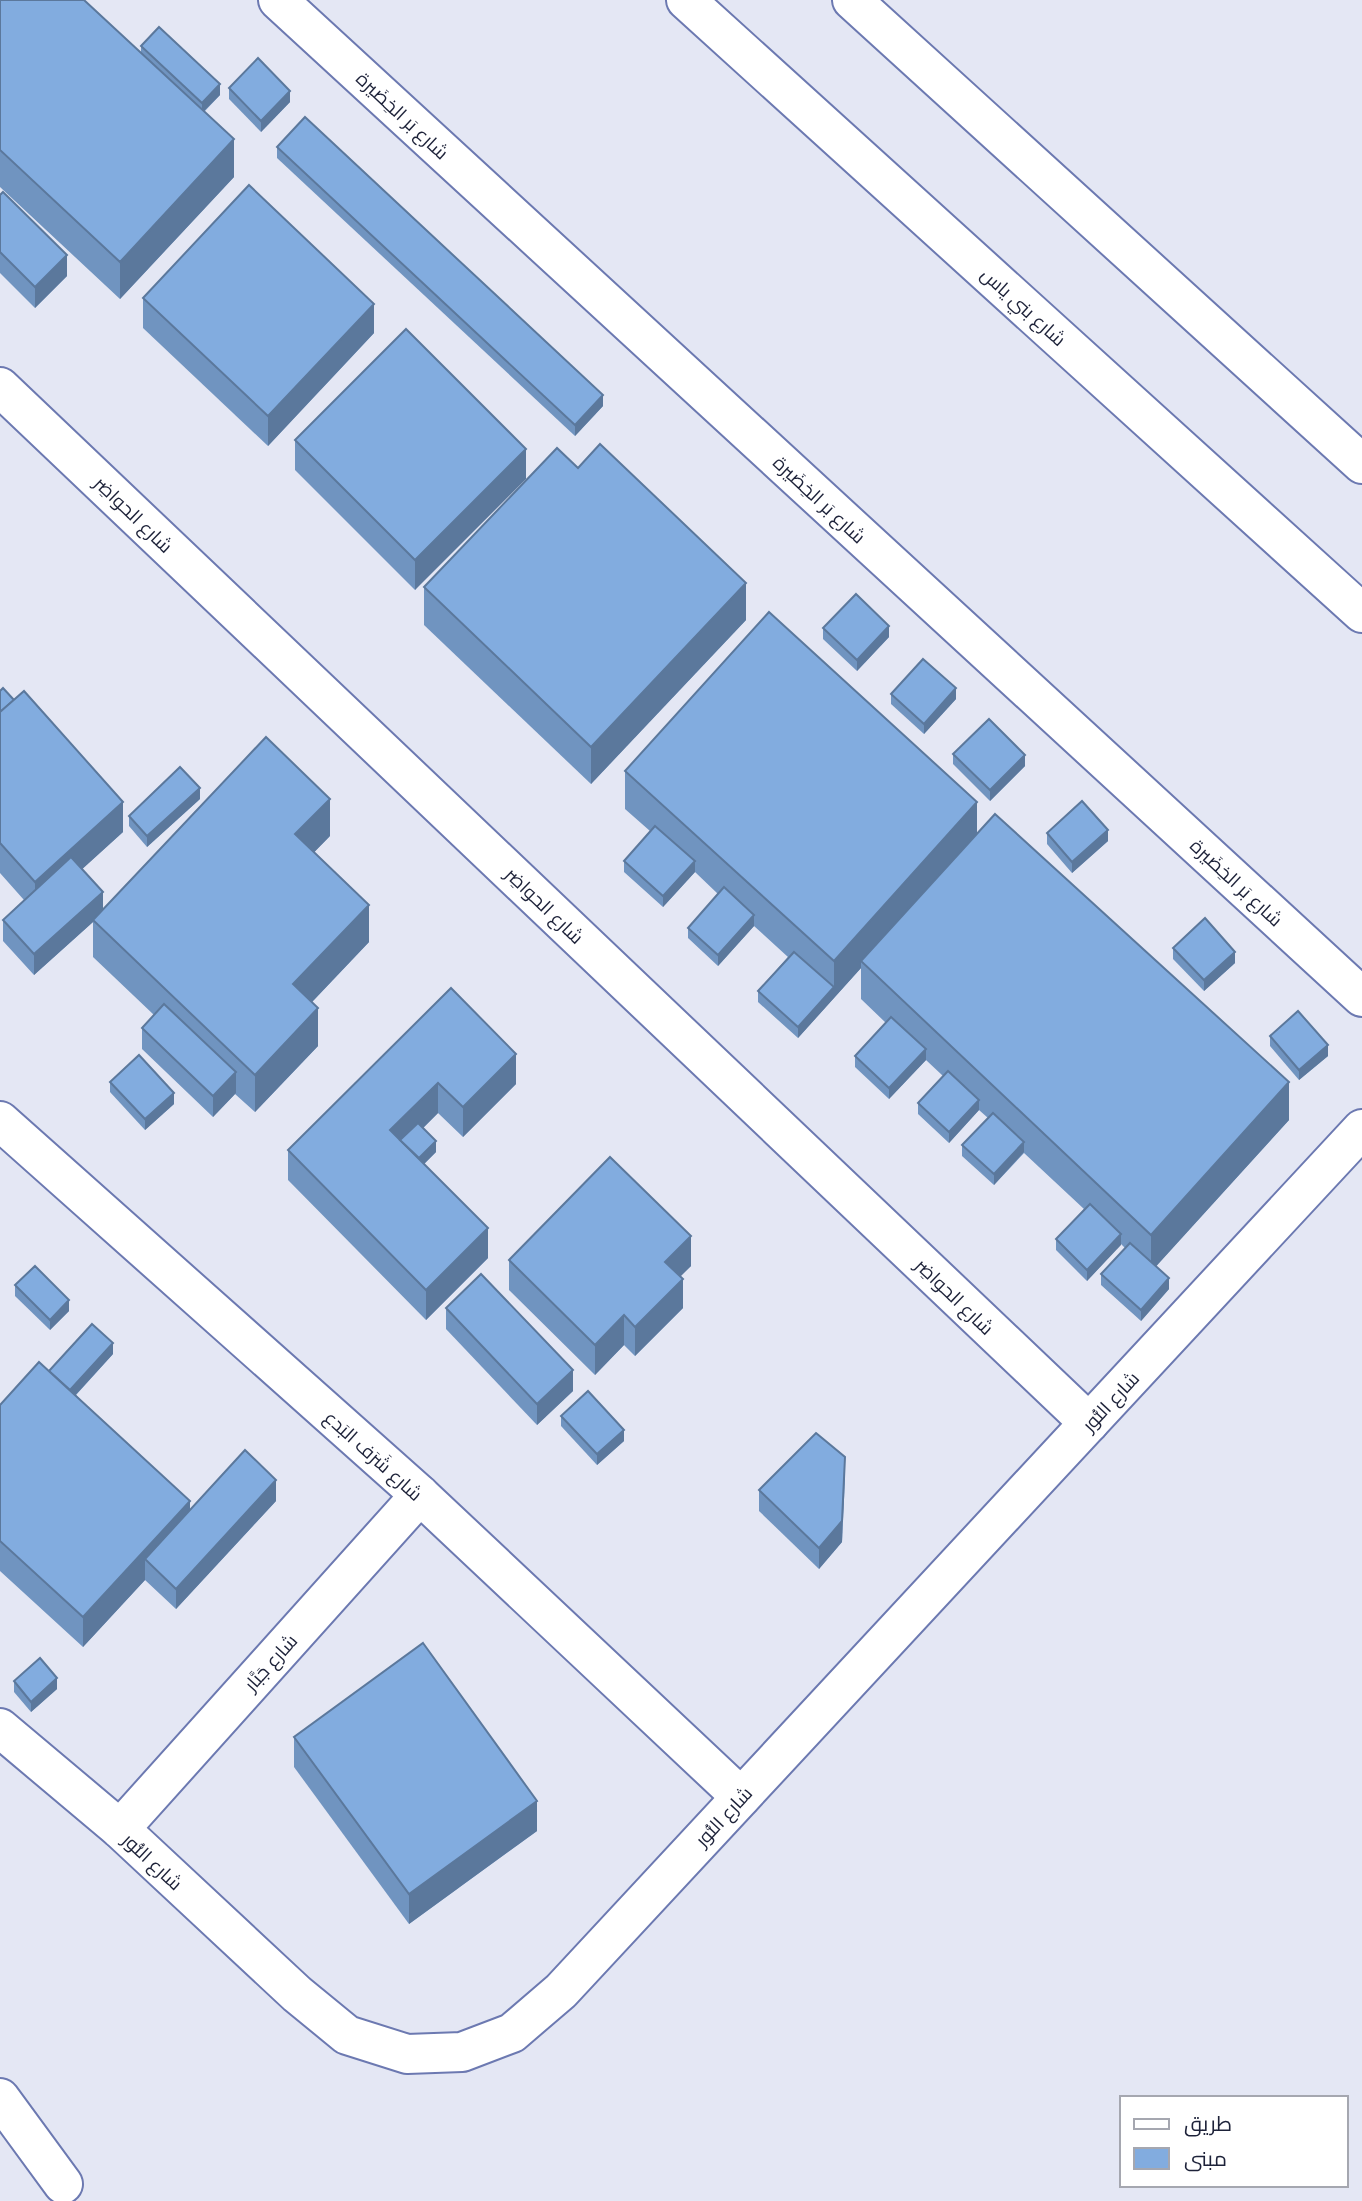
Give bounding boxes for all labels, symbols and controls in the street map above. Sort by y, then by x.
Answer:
street label: شارع بَر الخِضَيرة [350,66,454,166]
street label: شارع بني ياس [974,262,1071,353]
street label: شارع بَر الخِضَيرة [767,450,871,550]
street label: شارع الحواضِر [87,470,178,559]
street label: شارع بَر الخِضَيرة [1184,833,1288,933]
street label: شارع الحواضِر [498,861,589,950]
street label: شارع الحواضِر [908,1252,999,1341]
street label: شارع النُّور [1076,1366,1146,1439]
street label: شارع شَرَف البَدع [318,1405,428,1507]
street label: شارع جَبَّار [238,1629,304,1698]
street label: شارع النُّور [689,1781,759,1854]
street label: شارع النُّور [115,1827,188,1897]
legend [1120,2096,1348,2187]
text: طريق [1184,2110,1232,2137]
text: مبنى [1184,2145,1227,2172]

